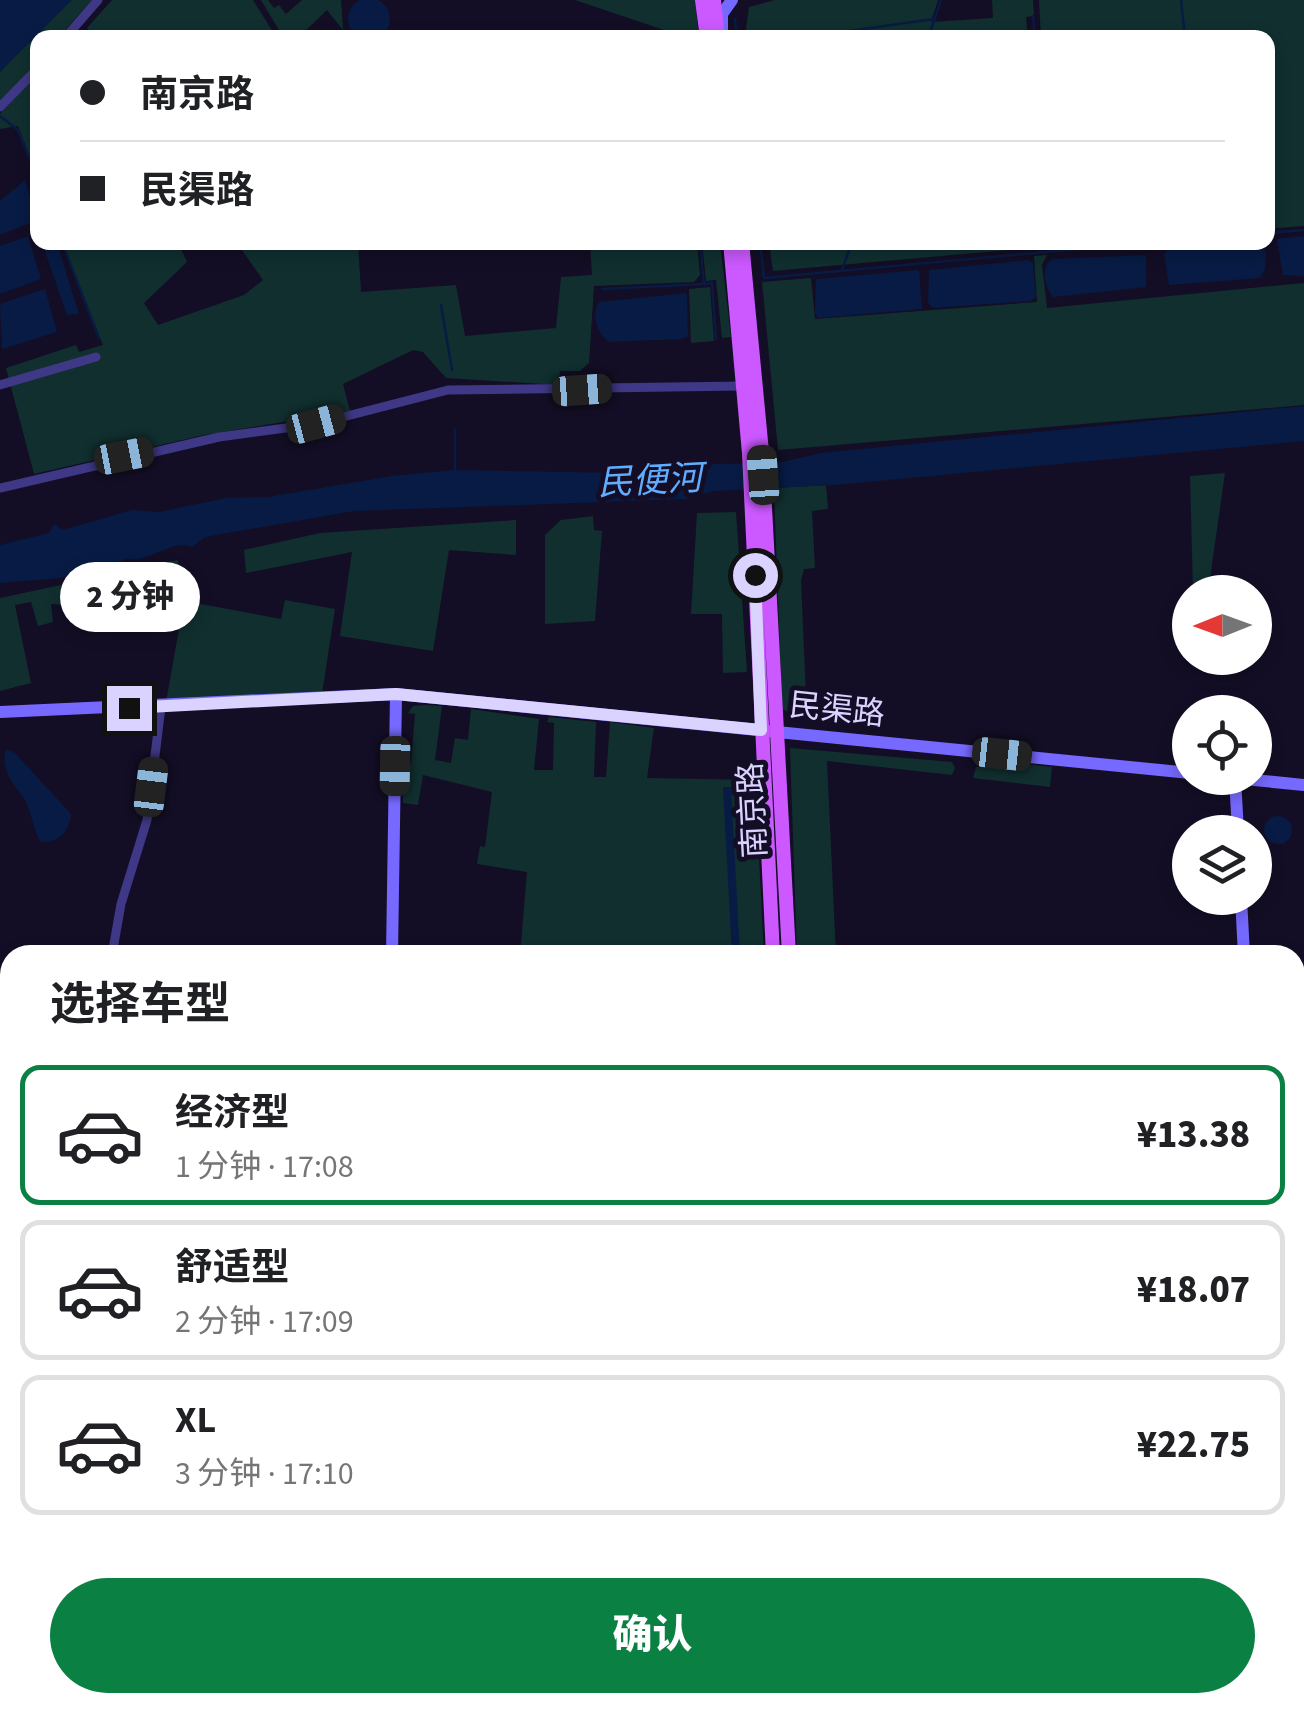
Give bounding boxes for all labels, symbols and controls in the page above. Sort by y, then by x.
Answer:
text: 南京路 [140,68,254,122]
text: 民渠路 [140,164,254,218]
car [551,373,613,407]
car [283,402,349,446]
car [92,436,156,476]
car [746,444,780,506]
water label: 民便河 [596,453,710,509]
route start [733,553,778,598]
callout: 2 分钟 [59,563,199,633]
text: 2 分钟 [86,574,174,620]
north arrow [1172,575,1272,675]
map controls [1172,575,1272,915]
street label: 民渠路 [787,682,887,738]
route end [107,686,152,731]
button: locate [1172,695,1272,795]
car [379,736,411,796]
car [971,736,1033,772]
car [132,755,170,819]
street label: 南京路 [728,761,778,859]
button: layers [1172,815,1272,915]
text: 选择车型 [50,973,230,1037]
text: 经济型 [175,1086,289,1140]
icon: car [55,1090,145,1180]
text: ¥13.38 [1137,1108,1250,1162]
text: 1 分钟 · 17:08 [175,1144,354,1190]
text: 舒适型 [175,1241,289,1295]
icon: car [55,1245,145,1335]
text: ¥18.07 [1137,1263,1250,1317]
text: 2 分钟 · 17:09 [175,1299,354,1345]
text: XL [175,1393,216,1447]
icon: car [55,1400,145,1490]
text: ¥22.75 [1137,1418,1250,1472]
text: 3 分钟 · 17:10 [175,1451,354,1497]
button: 确认 [50,1578,1255,1693]

